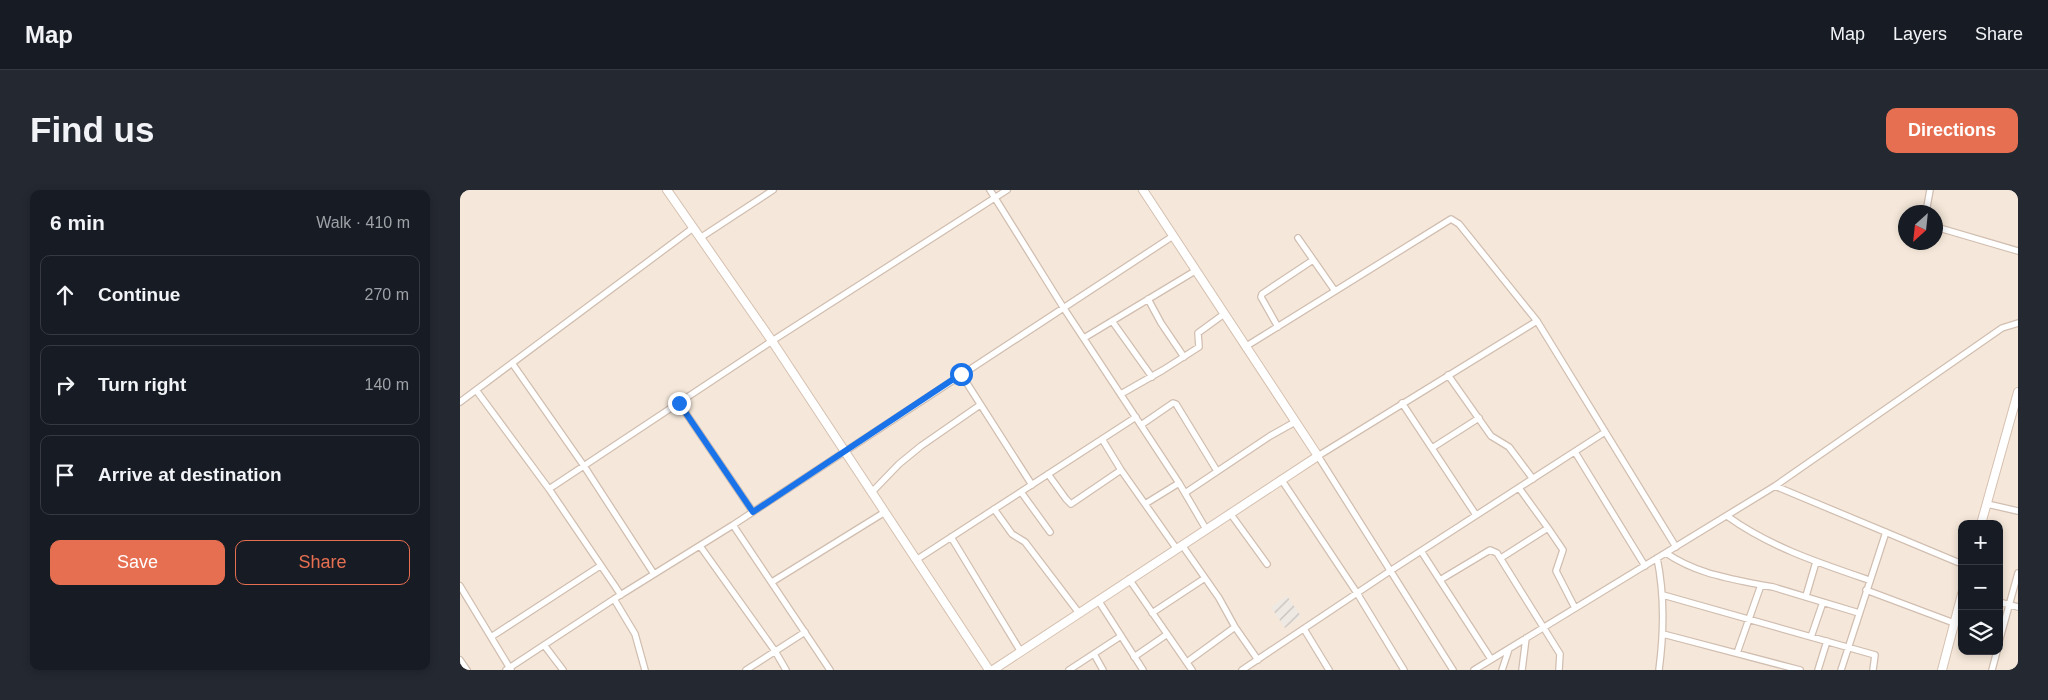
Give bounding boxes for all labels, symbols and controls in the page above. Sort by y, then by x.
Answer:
text: Map [25,21,73,48]
text: Map [1830,24,1865,44]
text: Layers [1893,24,1947,44]
text: Share [1975,24,2023,44]
button: Directions [1886,108,2018,153]
text: Find us [30,110,154,149]
north arrow [1898,205,1943,250]
text: 6 min [50,211,105,234]
text: Walk · 410 m [316,214,410,231]
icon: ahead [51,281,79,309]
text: Continue [98,284,180,305]
text: 270 m [365,286,409,303]
route start [950,363,973,386]
icon: right [51,371,79,399]
text: Turn right [98,374,186,395]
text: 140 m [365,376,409,393]
route end [668,392,691,415]
icon: arrive [51,461,79,489]
text: Arrive at destination [98,464,282,485]
map controls [1958,520,2003,655]
button: + [1958,520,2003,565]
button: Save [50,540,225,585]
button: Share [235,540,410,585]
button: − [1958,565,2003,610]
button: layers [1958,610,2003,655]

